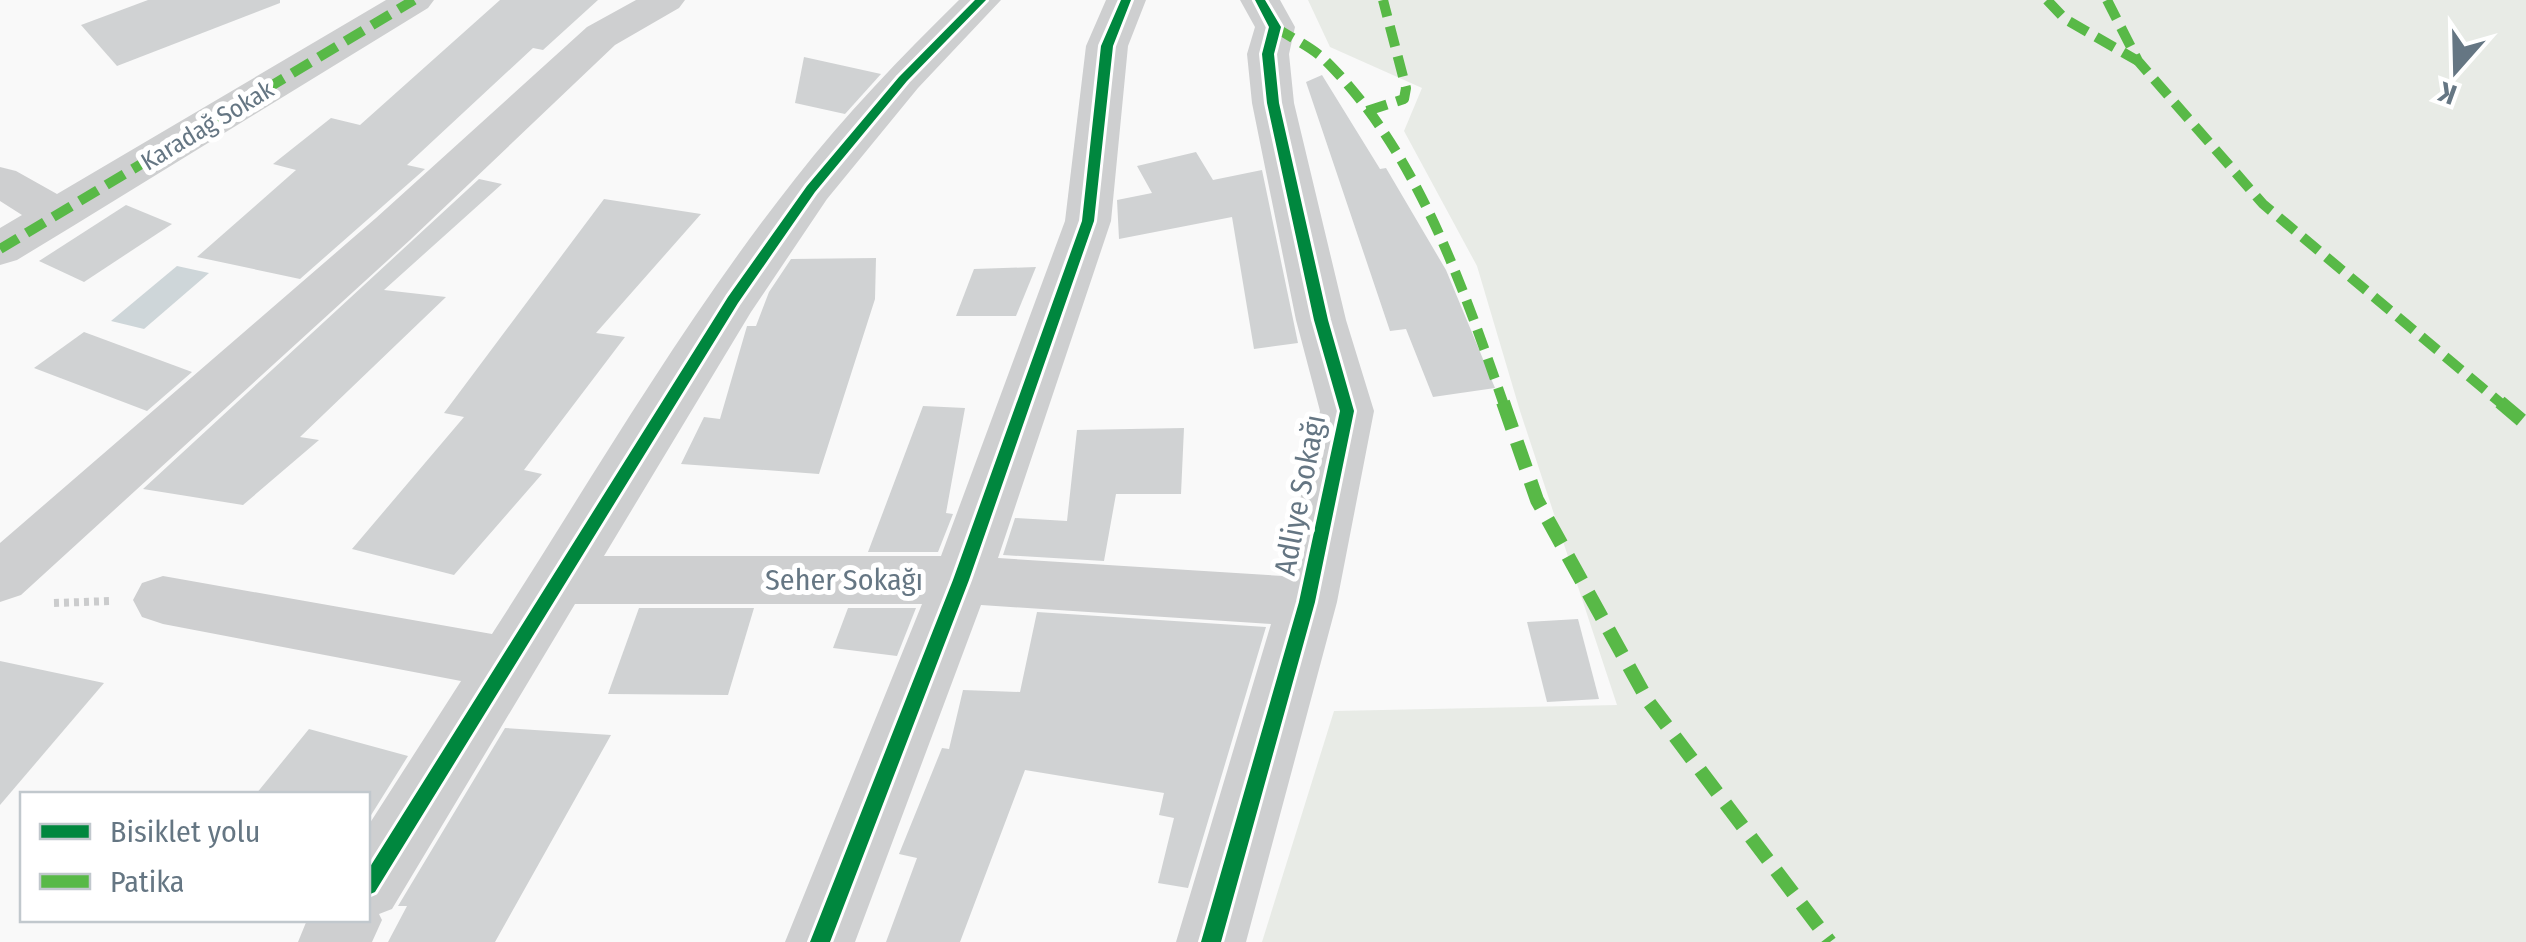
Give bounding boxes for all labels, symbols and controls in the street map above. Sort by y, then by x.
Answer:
north arrow [2406,20,2506,120]
street label: Karadağ Sokak [136,74,280,177]
text: K [2434,74,2461,111]
street label: Adliye Sokağı [1267,412,1333,578]
street label: Seher Sokağı [765,562,923,598]
legend [20,792,370,922]
text: Bisiklet yolu [110,814,260,850]
text: Patika [110,864,184,900]

